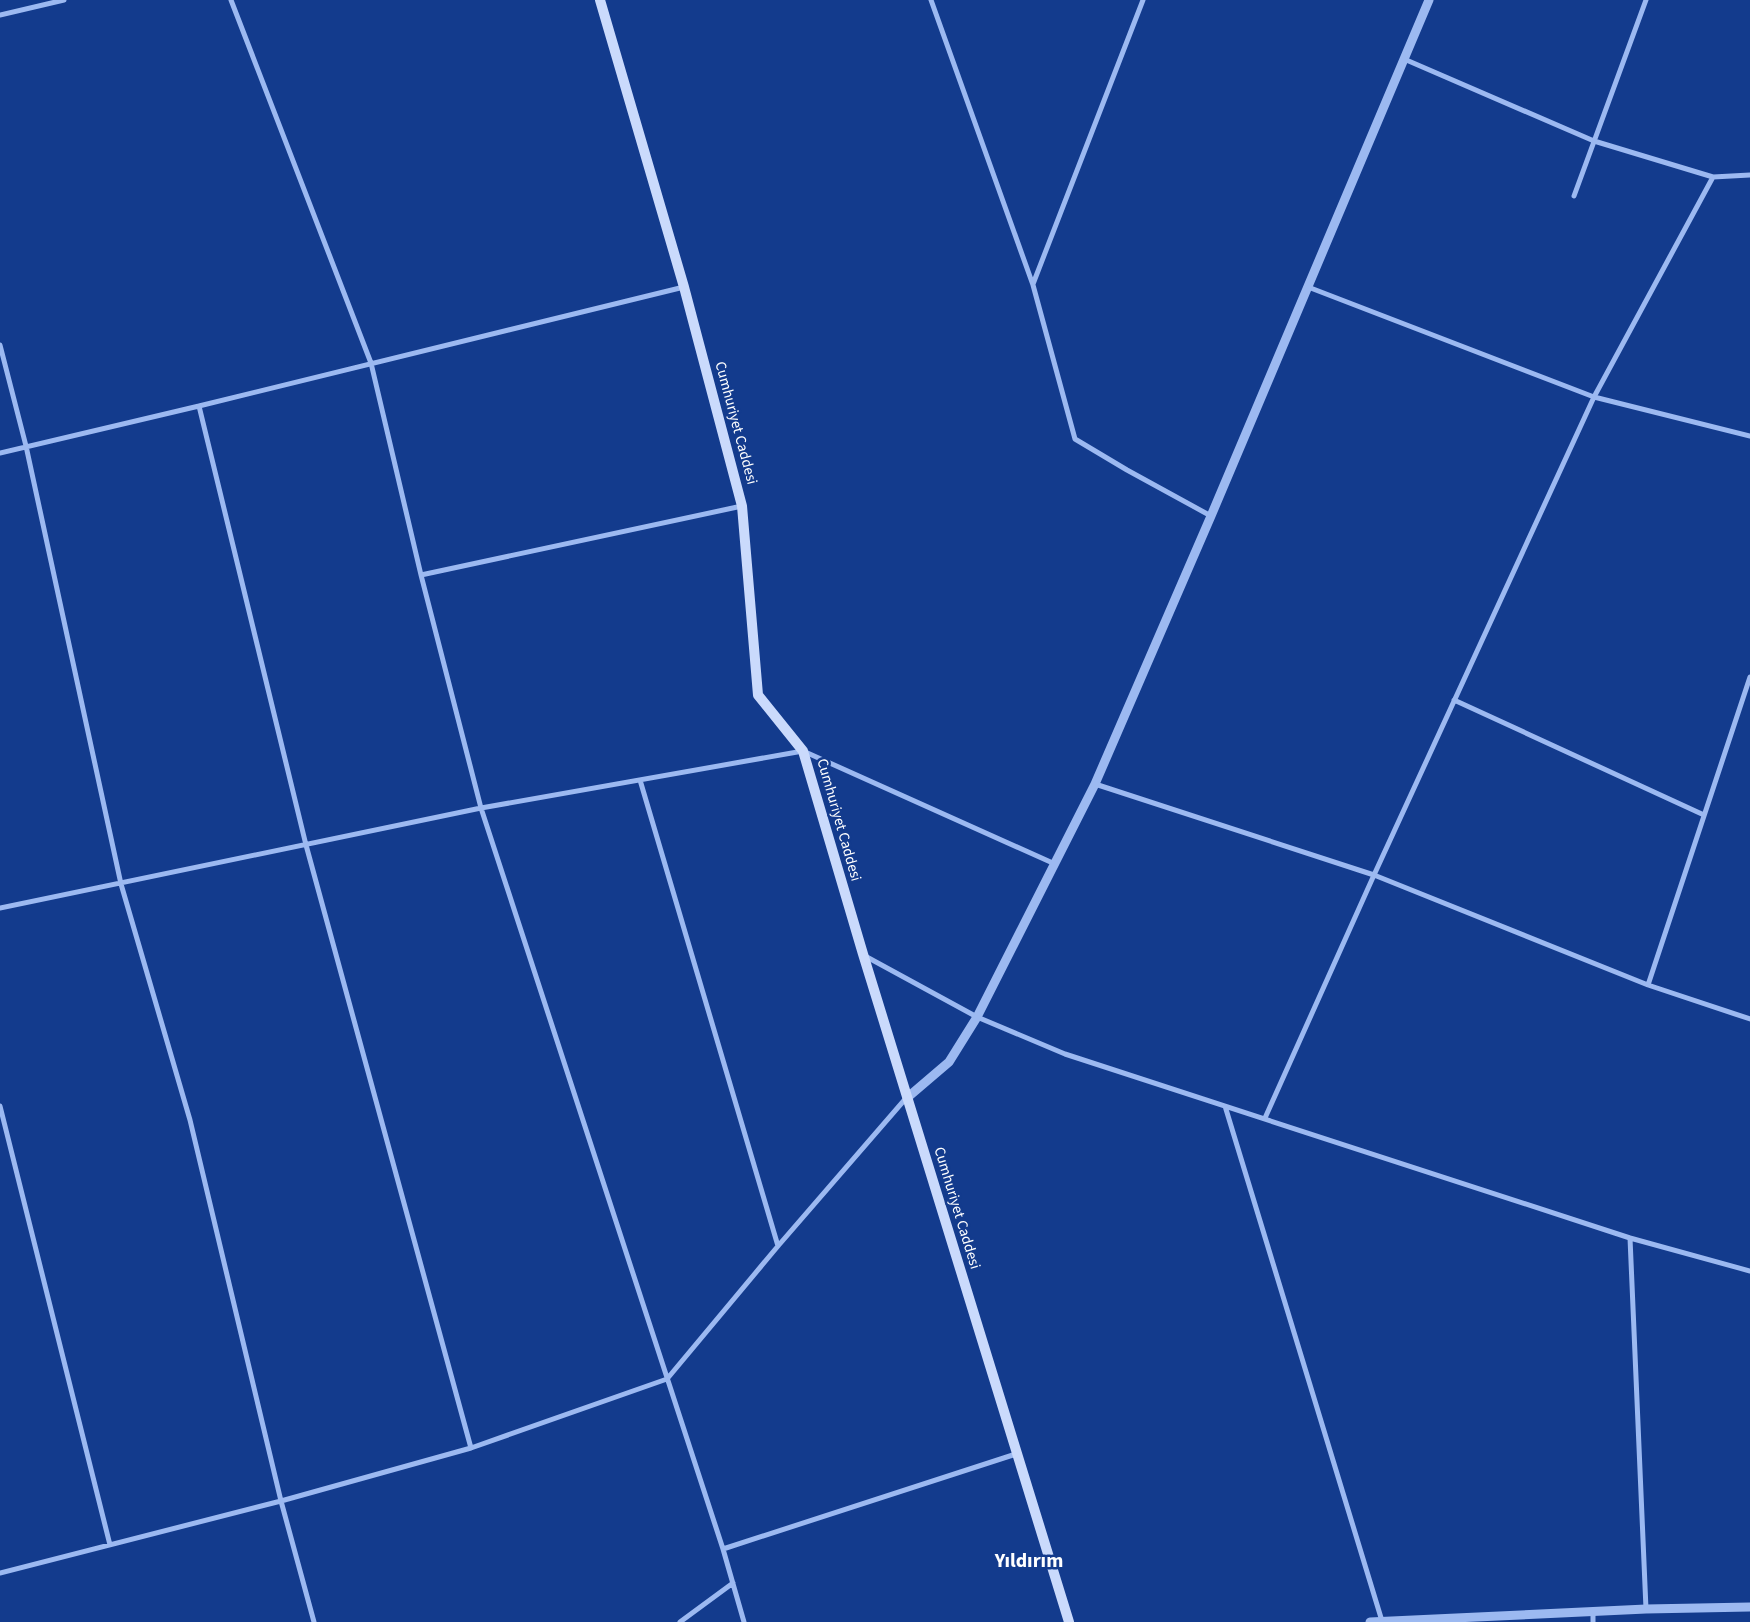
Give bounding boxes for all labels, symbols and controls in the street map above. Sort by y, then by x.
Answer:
street label: Cumhuriyet Caddesi [709,359,763,487]
street label: Cumhuriyet Caddesi [811,756,867,884]
street label: Cumhuriyet Caddesi [928,1144,986,1272]
district label: Yıldırım [994,1547,1063,1575]

